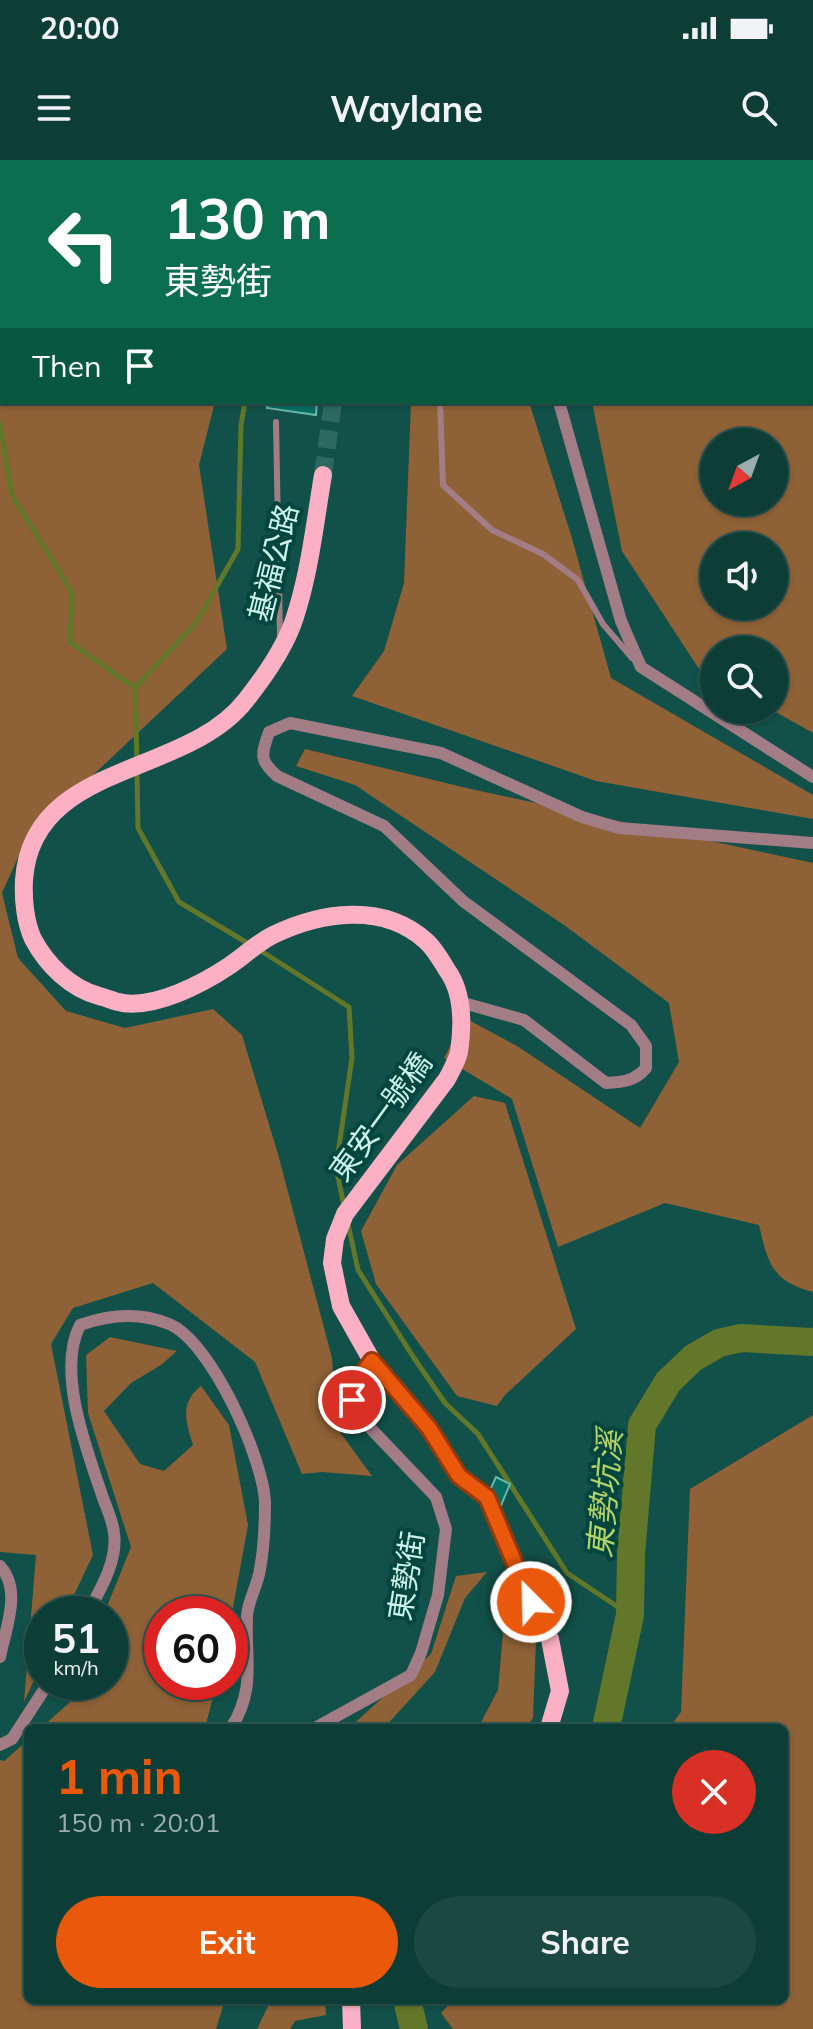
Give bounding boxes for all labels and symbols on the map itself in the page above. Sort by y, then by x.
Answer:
north arrow [700,428,788,516]
street label: 基福公路 [240,500,306,626]
street label: 東安一號橋 [321,1045,440,1188]
pin [318,1366,386,1434]
water label: 東勢坑溪 [579,1424,630,1559]
street label: 東勢街 [380,1528,432,1623]
position arrow [489,1560,573,1644]
speed limit sign: 60 [144,1596,248,1700]

